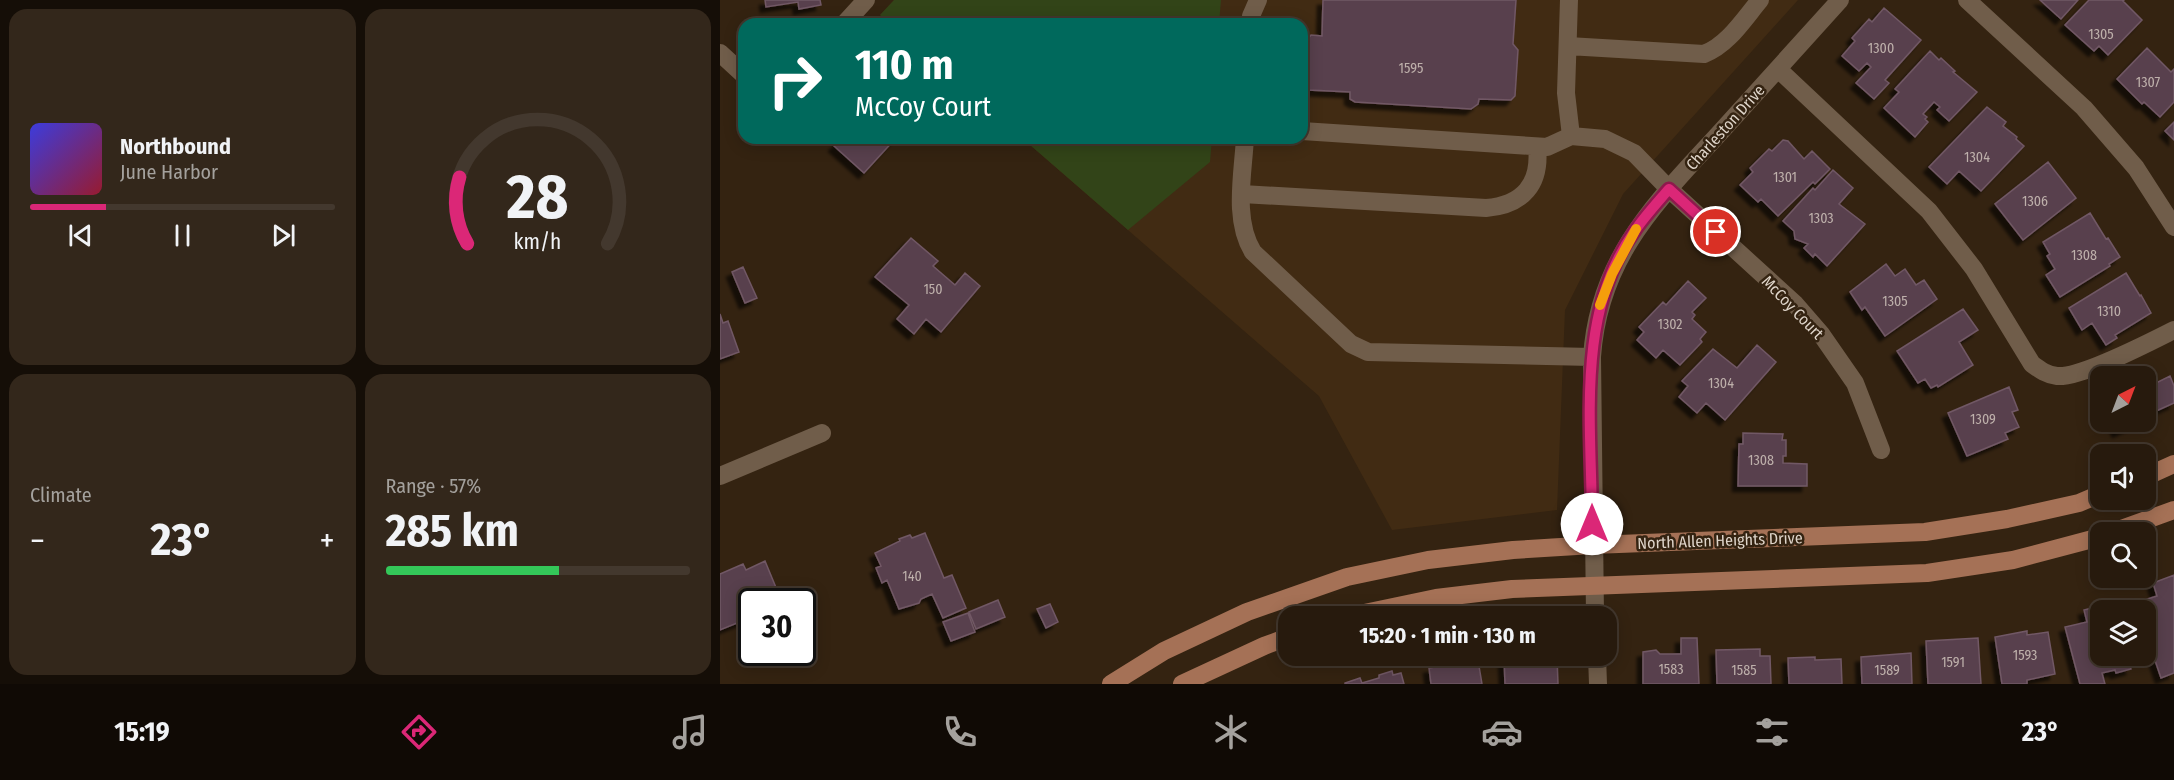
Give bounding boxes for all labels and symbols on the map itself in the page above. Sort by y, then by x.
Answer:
house number: 1305 [2088,26,2114,43]
house number: 1300 [1868,40,1894,57]
house number: 1595 [1399,60,1423,77]
house number: 1307 [2136,74,2161,91]
street label: Charleston Drive [1682,81,1769,174]
house number: 1304 [1964,149,1990,166]
house number: 1301 [1773,169,1797,186]
house number: 1306 [2022,193,2048,210]
pin [1690,206,1741,257]
house number: 1303 [1808,210,1834,227]
house number: 1308 [2071,247,2097,264]
street label: McCoy Court [1758,272,1828,344]
house number: 150 [923,281,943,298]
house number: 1305 [1882,293,1908,310]
house number: 1310 [2097,303,2121,320]
house number: 1302 [1657,316,1683,333]
north arrow [2090,366,2156,432]
house number: 1304 [1708,375,1734,392]
house number: 1309 [1970,411,1996,428]
house number: 1308 [1748,452,1774,469]
position arrow [1560,492,1624,556]
street label: North Allen Heights Drive [1637,528,1803,553]
house number: 140 [902,568,922,585]
speed limit sign: 30 [738,588,816,666]
house number: 1593 [2013,647,2037,664]
house number: 1591 [1941,654,1965,671]
house number: 1583 [1658,661,1684,678]
house number: 1585 [1731,662,1757,679]
house number: 1589 [1874,662,1900,679]

